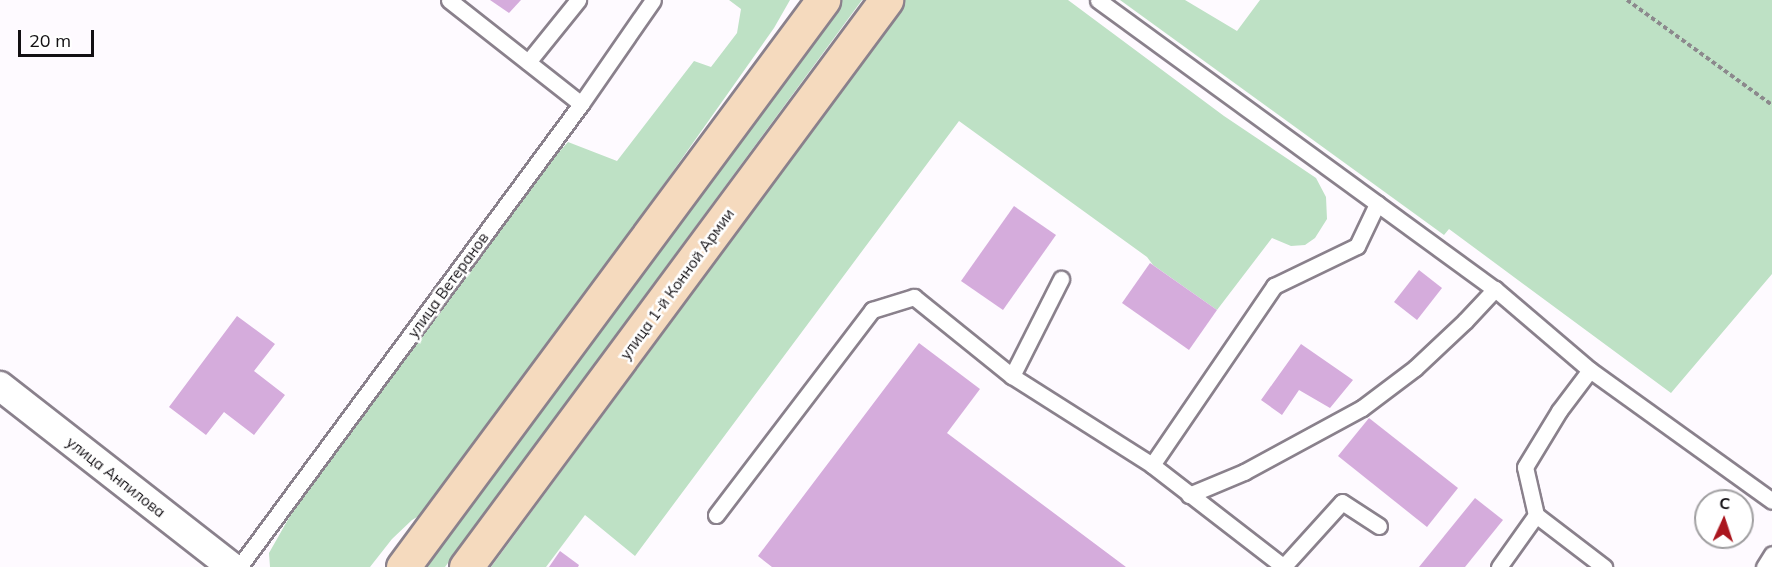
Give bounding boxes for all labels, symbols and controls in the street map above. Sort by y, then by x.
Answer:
scale bar [21,18,98,56]
text: 20 m [29,29,71,52]
street label: улица 1-й Конной Армии [616,205,738,363]
street label: улица Ветеранов [404,229,492,341]
street label: улица Анпилова [63,433,169,521]
north arrow [1694,489,1754,549]
text: С [1719,493,1731,513]

